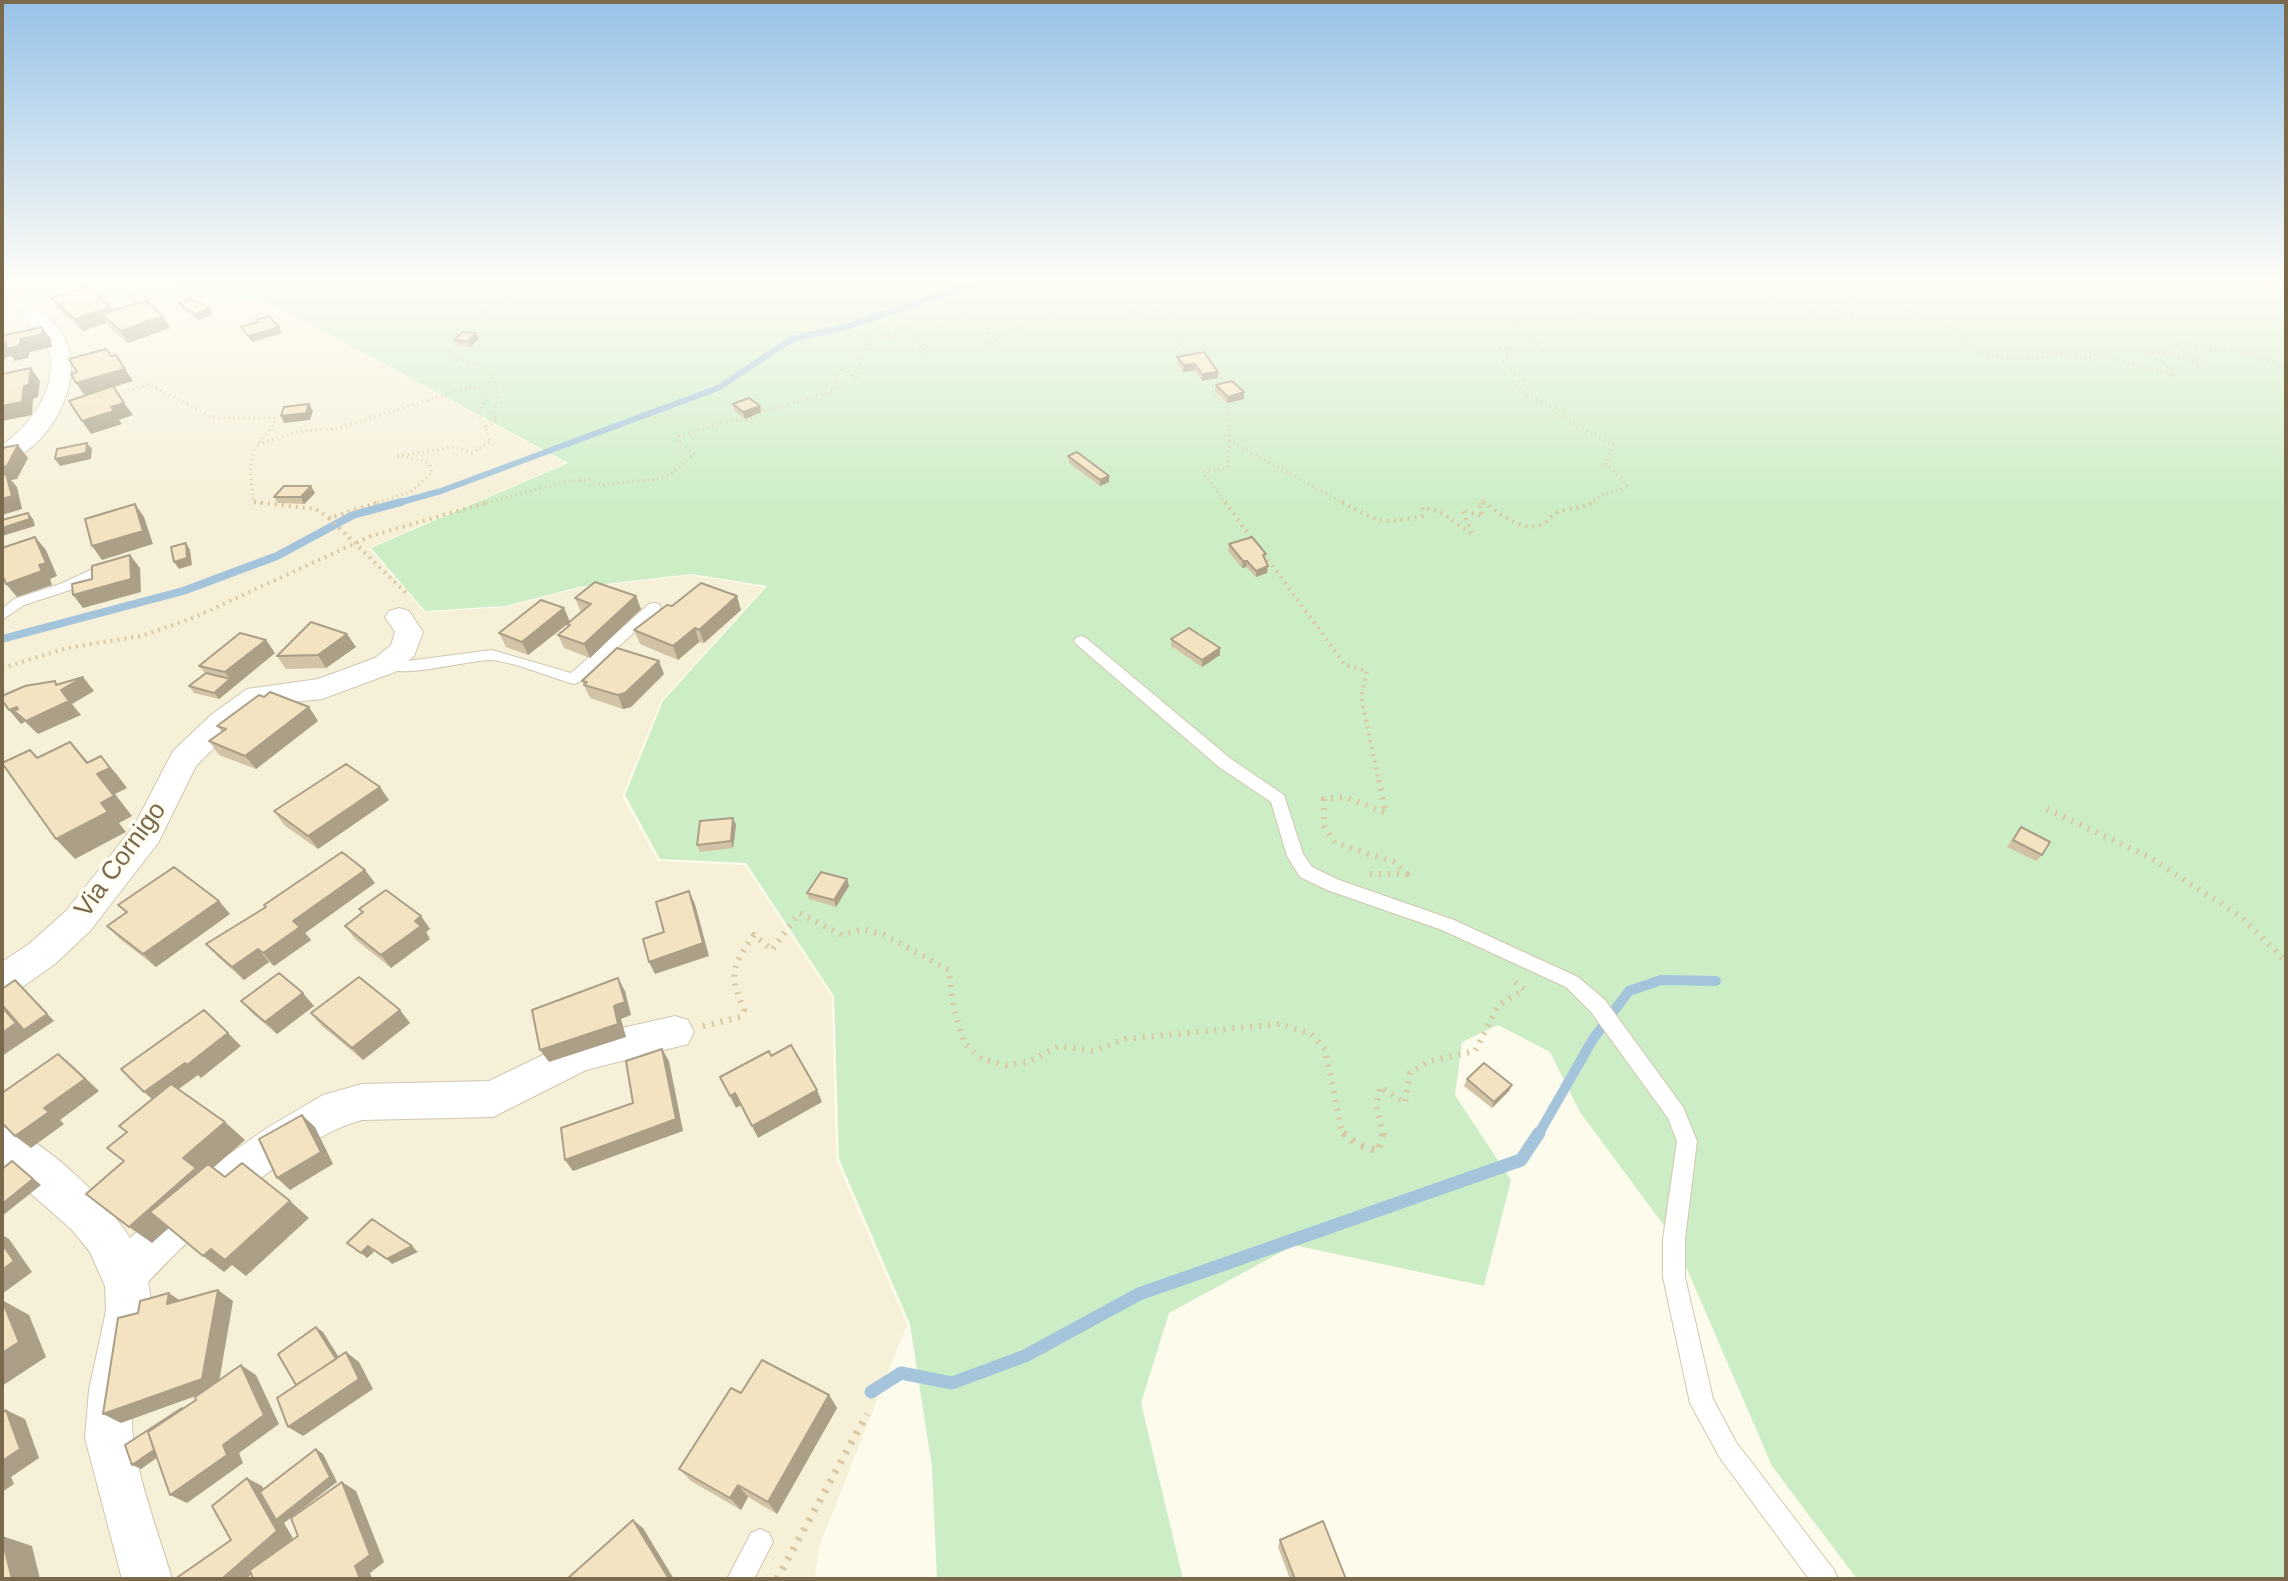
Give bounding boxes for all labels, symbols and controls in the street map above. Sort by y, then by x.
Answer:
street label: Via Cornigo [69,796,173,924]

